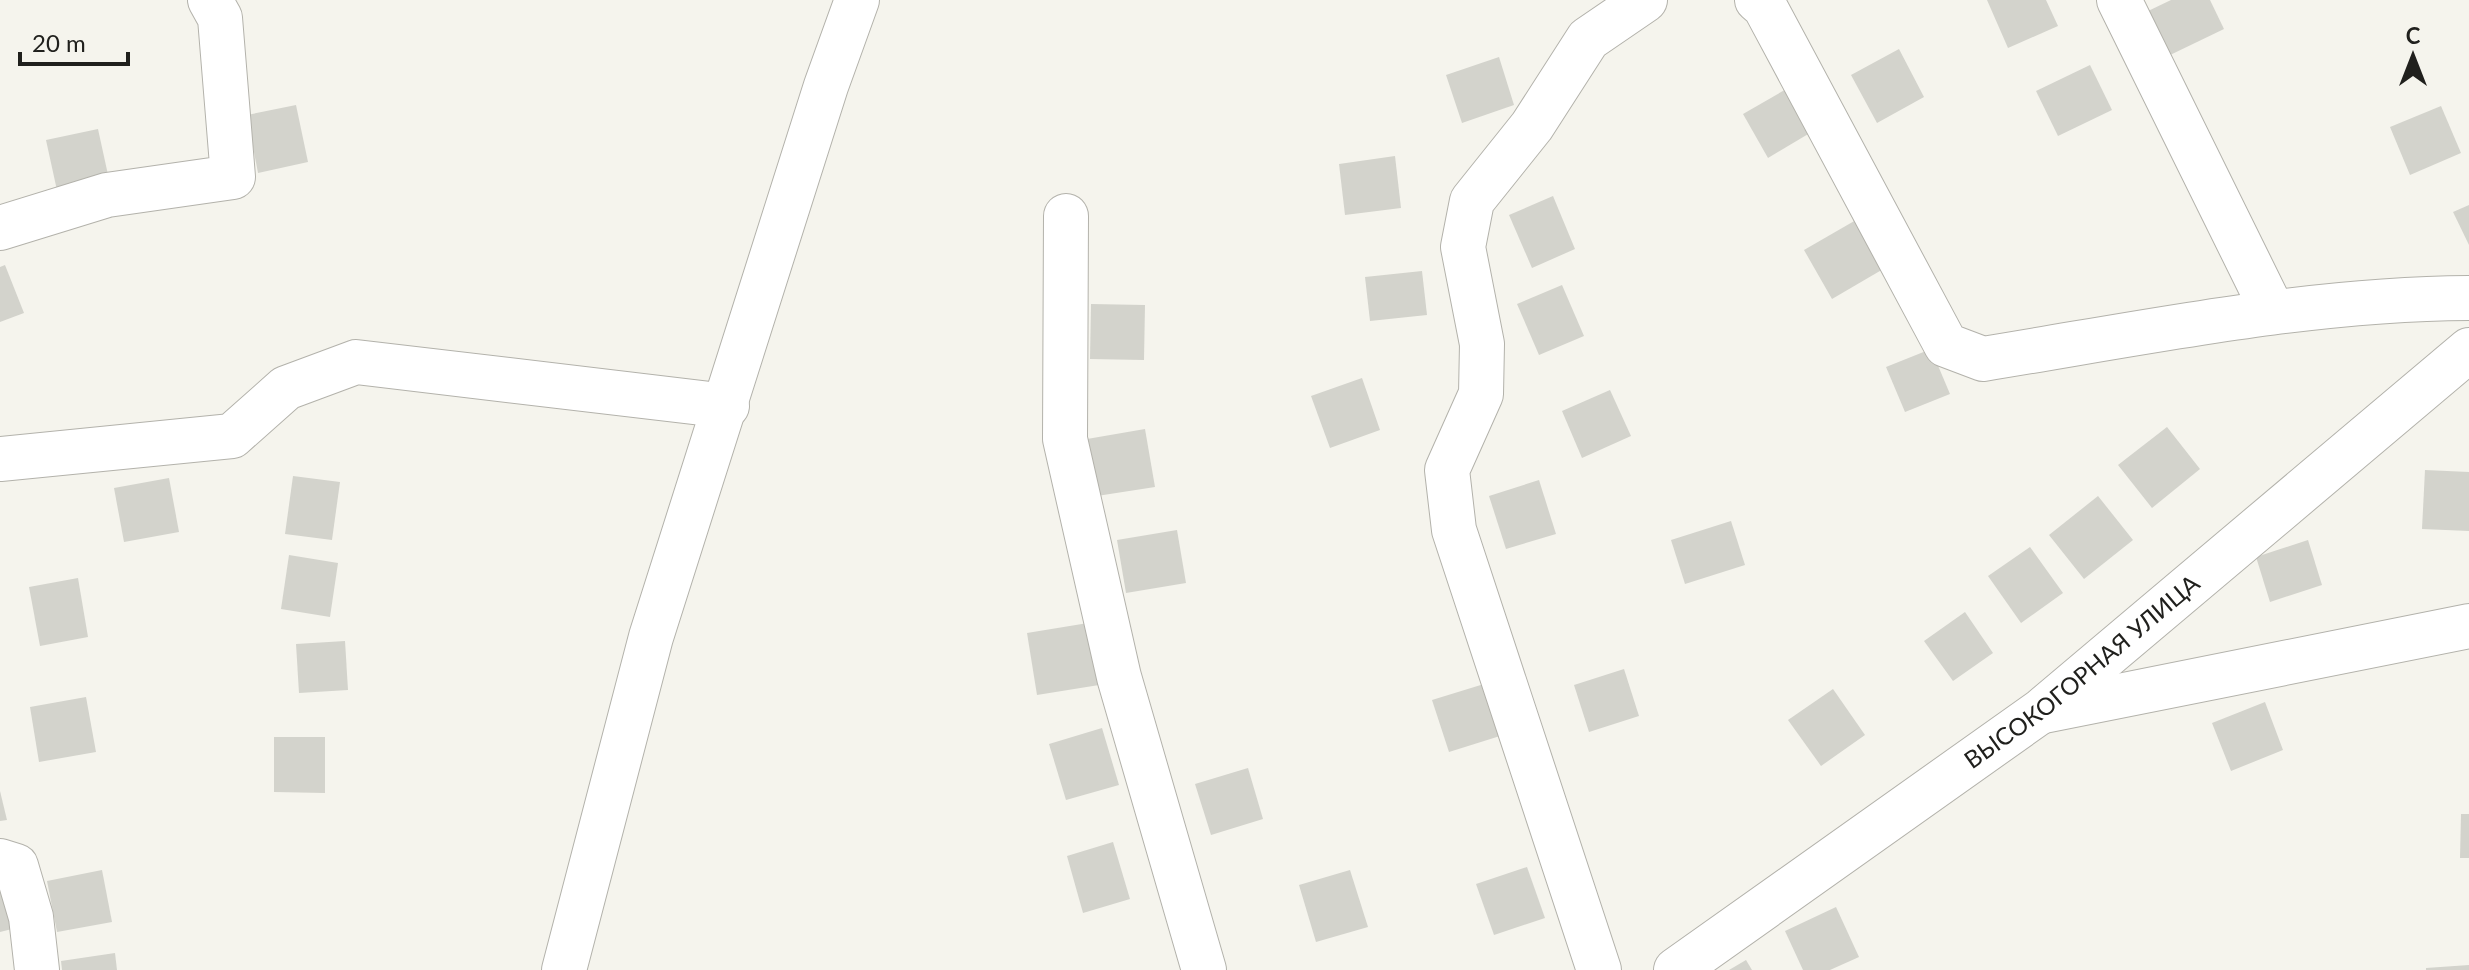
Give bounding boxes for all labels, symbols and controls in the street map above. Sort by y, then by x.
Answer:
scale bar [20,16,128,66]
north arrow [2373,16,2453,96]
text: С [2406,22,2421,49]
text: 20 m [32,28,86,57]
street label: ВЫСОКОГОРНАЯ УЛИЦА [1958,567,2205,774]

